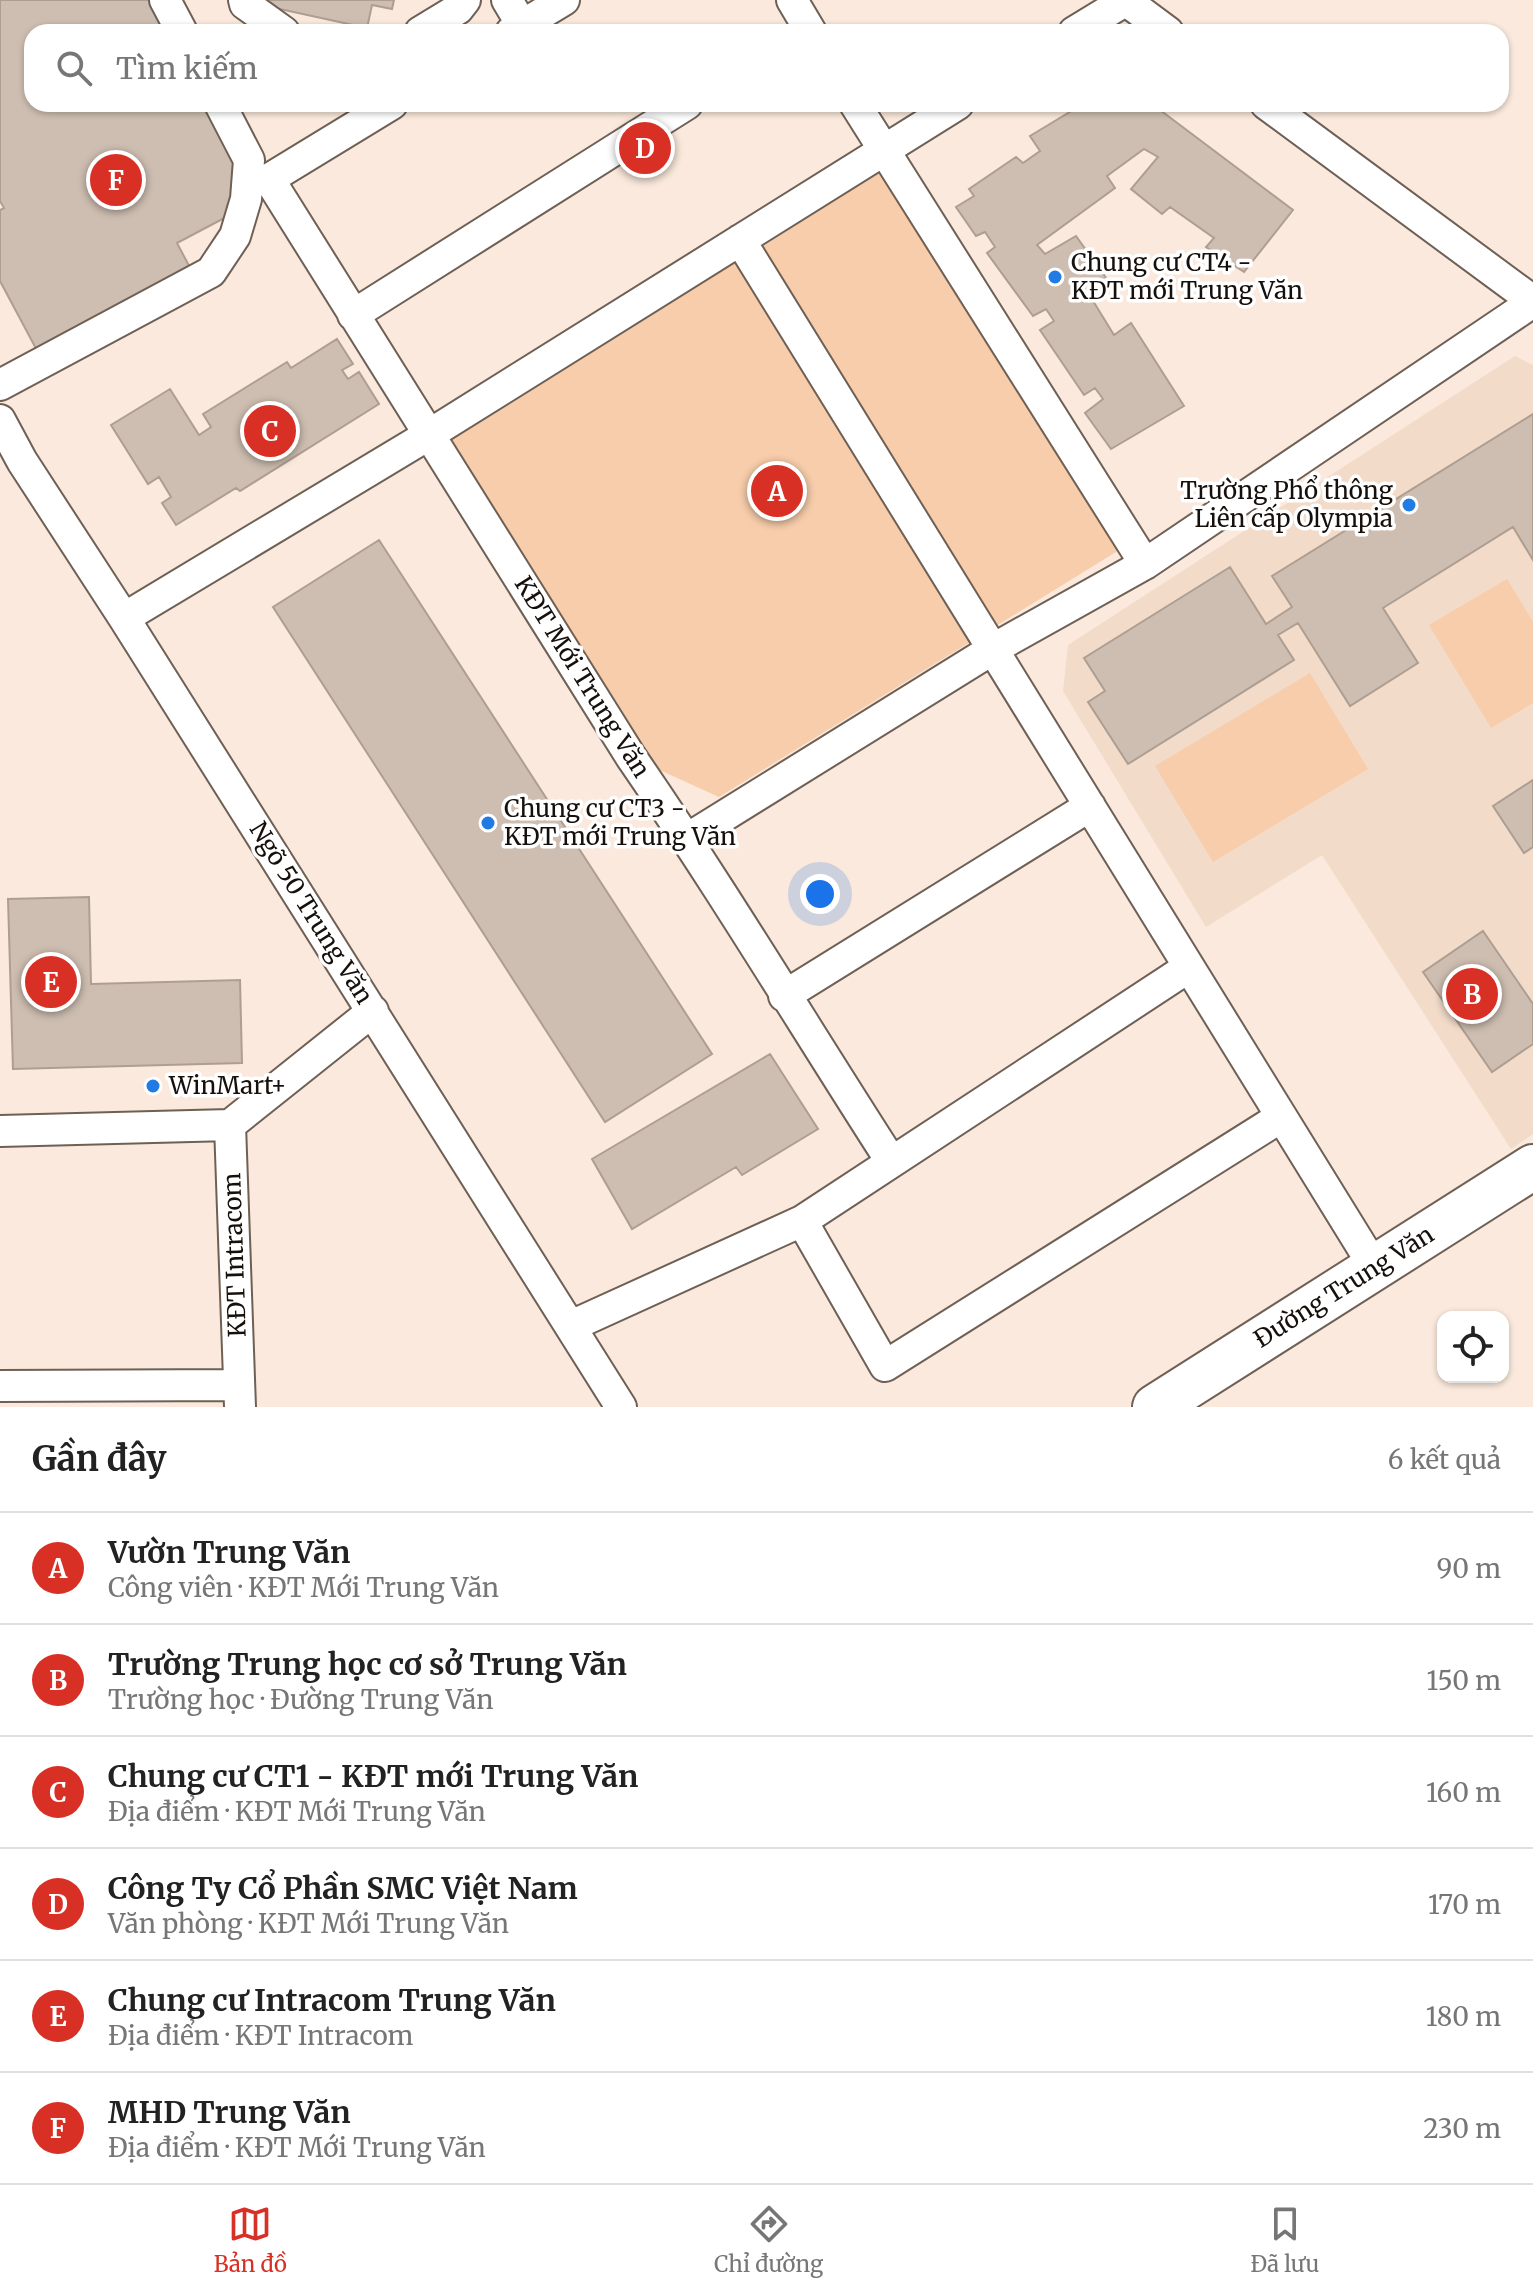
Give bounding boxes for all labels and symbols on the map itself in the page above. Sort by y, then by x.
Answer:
pin: D [619,118,671,178]
pin: F [90,150,142,210]
place label: Chung cư CT4 - KĐT mới Trung Văn [1071,247,1303,306]
marker: Chung cư CT4 - KĐT mới Trung Văn [1046,268,1064,286]
pin: C [244,401,296,461]
pin: A [751,461,803,521]
place label: Trường Phổ thông Liên cấp Olympia [1180,474,1393,534]
marker: Trường Phổ thông Liên cấp Olympia [1400,496,1418,514]
street label: KĐT Mới Trung Văn [508,570,657,783]
place label: Chung cư CT3 - KĐT mới Trung Văn [504,793,736,852]
marker: Chung cư CT3 - KĐT mới Trung Văn [479,814,497,832]
street label: Ngõ 50 Trung Văn [243,816,380,1010]
your location [800,874,840,914]
pin: E [25,952,77,1012]
pin: B [1446,964,1498,1024]
place label: WinMart+ [168,1070,287,1101]
marker: WinMart+ [144,1077,162,1095]
street label: KĐT Intracom [216,1172,253,1338]
street label: Đường Trung Văn [1248,1219,1439,1354]

